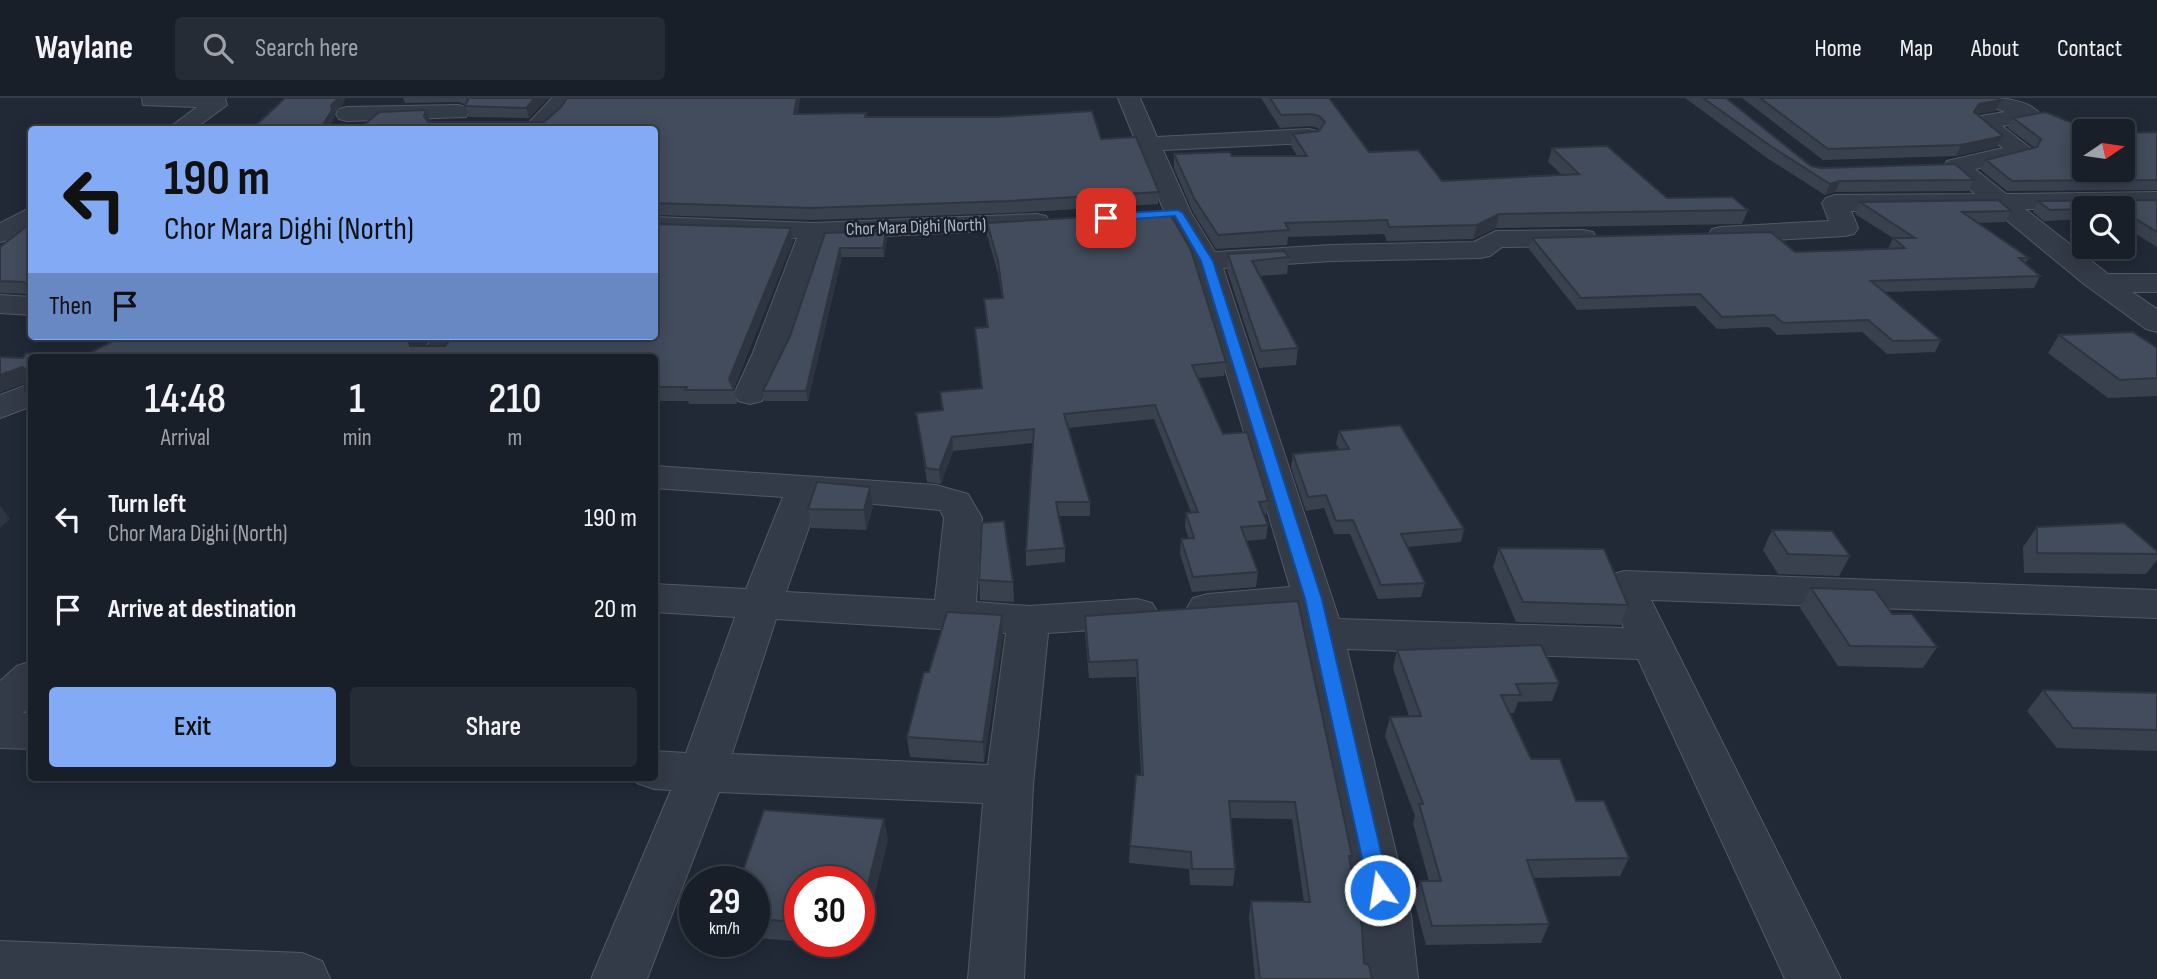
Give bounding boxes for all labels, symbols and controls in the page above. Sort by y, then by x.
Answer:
search box [175,17,665,80]
text: Waylane [35,28,133,68]
icon: search [199,29,237,67]
text: Search here [255,33,358,64]
text: Home [1814,34,1862,63]
text: Map [1900,34,1933,63]
text: About [1971,34,2019,63]
text: Contact [2057,34,2122,63]
north arrow [2072,119,2135,182]
map controls [2072,119,2135,259]
text: 190 m [164,150,270,209]
icon: left [49,154,140,245]
pin [1076,188,1136,248]
button: search [2072,196,2135,259]
icon: arrive [1087,199,1125,237]
text: Chor Mara Dighi (North) [164,210,414,249]
street label: Chor Mara Dighi (North) [845,214,987,240]
icon: arrive [106,287,144,325]
text: Then [49,291,92,322]
text: 14:48 [145,374,226,425]
text: 1 [349,374,365,425]
text: 210 [488,374,541,425]
text: Arrival [161,424,210,452]
text: min [343,424,372,452]
text: m [507,424,522,452]
text: Turn left [108,489,186,520]
icon: left [49,500,87,538]
text: 190 m [584,503,637,534]
text: Chor Mara Dighi (North) [108,520,288,548]
icon: arrive [49,591,87,629]
text: Arrive at destination [108,594,296,625]
text: 20 m [594,594,637,625]
button: Exit [49,687,336,767]
button: Share [350,687,637,767]
position arrow [1343,853,1417,927]
speed limit sign: 30 [784,866,875,957]
text: 29 [709,881,740,924]
text: km/h [709,918,740,939]

